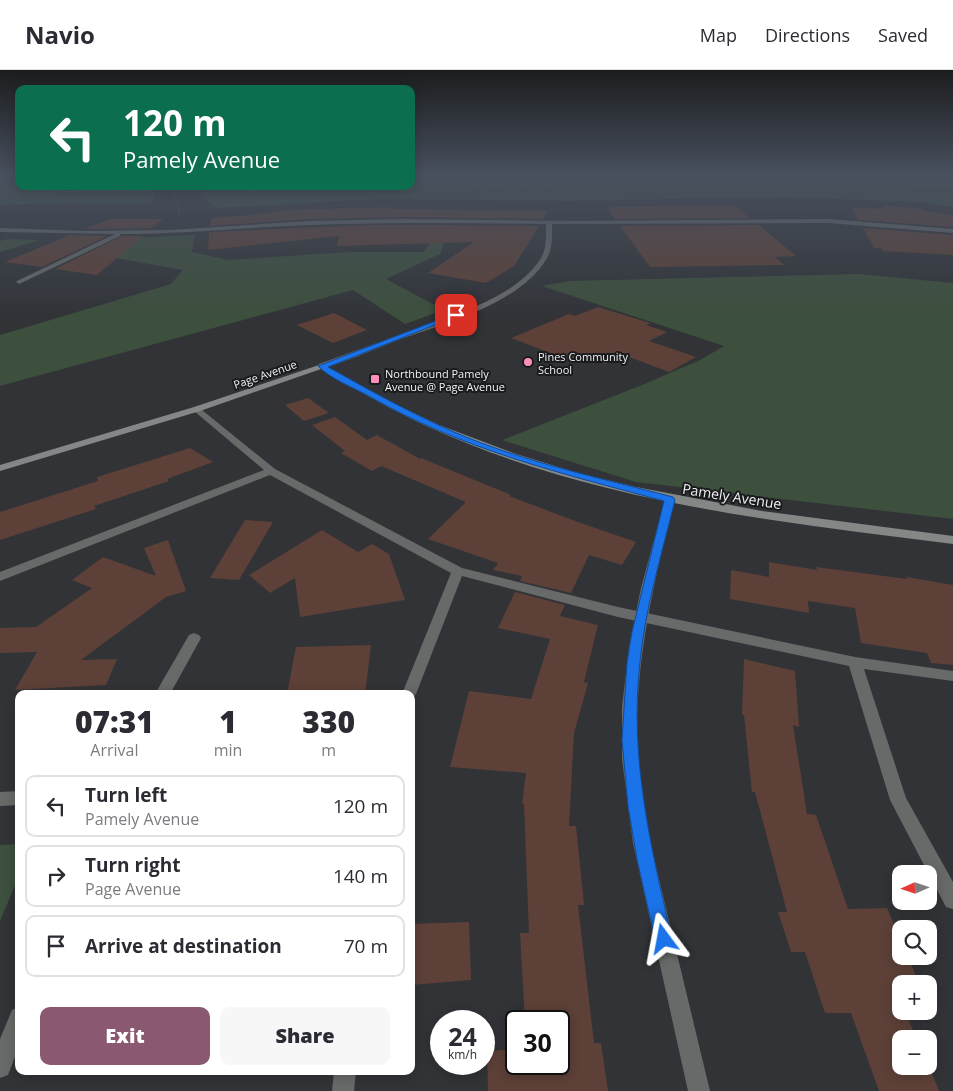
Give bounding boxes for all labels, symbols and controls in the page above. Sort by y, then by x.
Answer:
text: Navio [25,18,95,51]
text: Map [700,23,737,47]
text: Directions [765,23,850,47]
text: Saved [878,23,928,47]
text: 120 m [123,99,227,146]
icon: left [40,105,105,170]
text: Pamely Avenue [123,144,280,174]
pin [435,294,477,336]
icon: arrive [442,301,470,329]
place label: Pines Community School [538,349,629,377]
street label: Page Avenue [231,356,299,392]
marker: Pines Community School [522,356,534,368]
place label: Northbound Pamely Avenue @ Page Avenue [385,366,505,394]
marker: Northbound Pamely Avenue @ Page Avenue [369,373,381,385]
street label: Pamely Avenue [681,479,783,513]
text: 07:31 [75,701,154,742]
text: 1 [219,701,237,742]
text: 330 [302,701,355,742]
text: Arrival [90,739,138,761]
text: min [214,739,242,761]
text: m [321,739,336,761]
text: Turn left [85,782,167,808]
icon: left [42,792,70,820]
text: 120 m [333,793,388,819]
text: Pamely Avenue [85,808,199,830]
text: Turn right [85,852,180,878]
icon: right [42,862,70,890]
text: 140 m [333,863,388,889]
north arrow [892,865,938,910]
map controls [892,865,937,1075]
text: Page Avenue [85,878,181,900]
position arrow [637,912,689,964]
button: search [892,920,937,965]
icon: arrive [42,932,70,960]
text: Arrive at destination [85,933,282,959]
text: 70 m [344,933,388,959]
button: + [892,975,937,1020]
button: Exit [40,1007,210,1065]
button: Share [220,1007,390,1065]
speed limit sign: 30 [505,1010,570,1075]
text: 24 [448,1019,477,1053]
button: − [892,1030,937,1075]
text: km/h [448,1046,477,1063]

